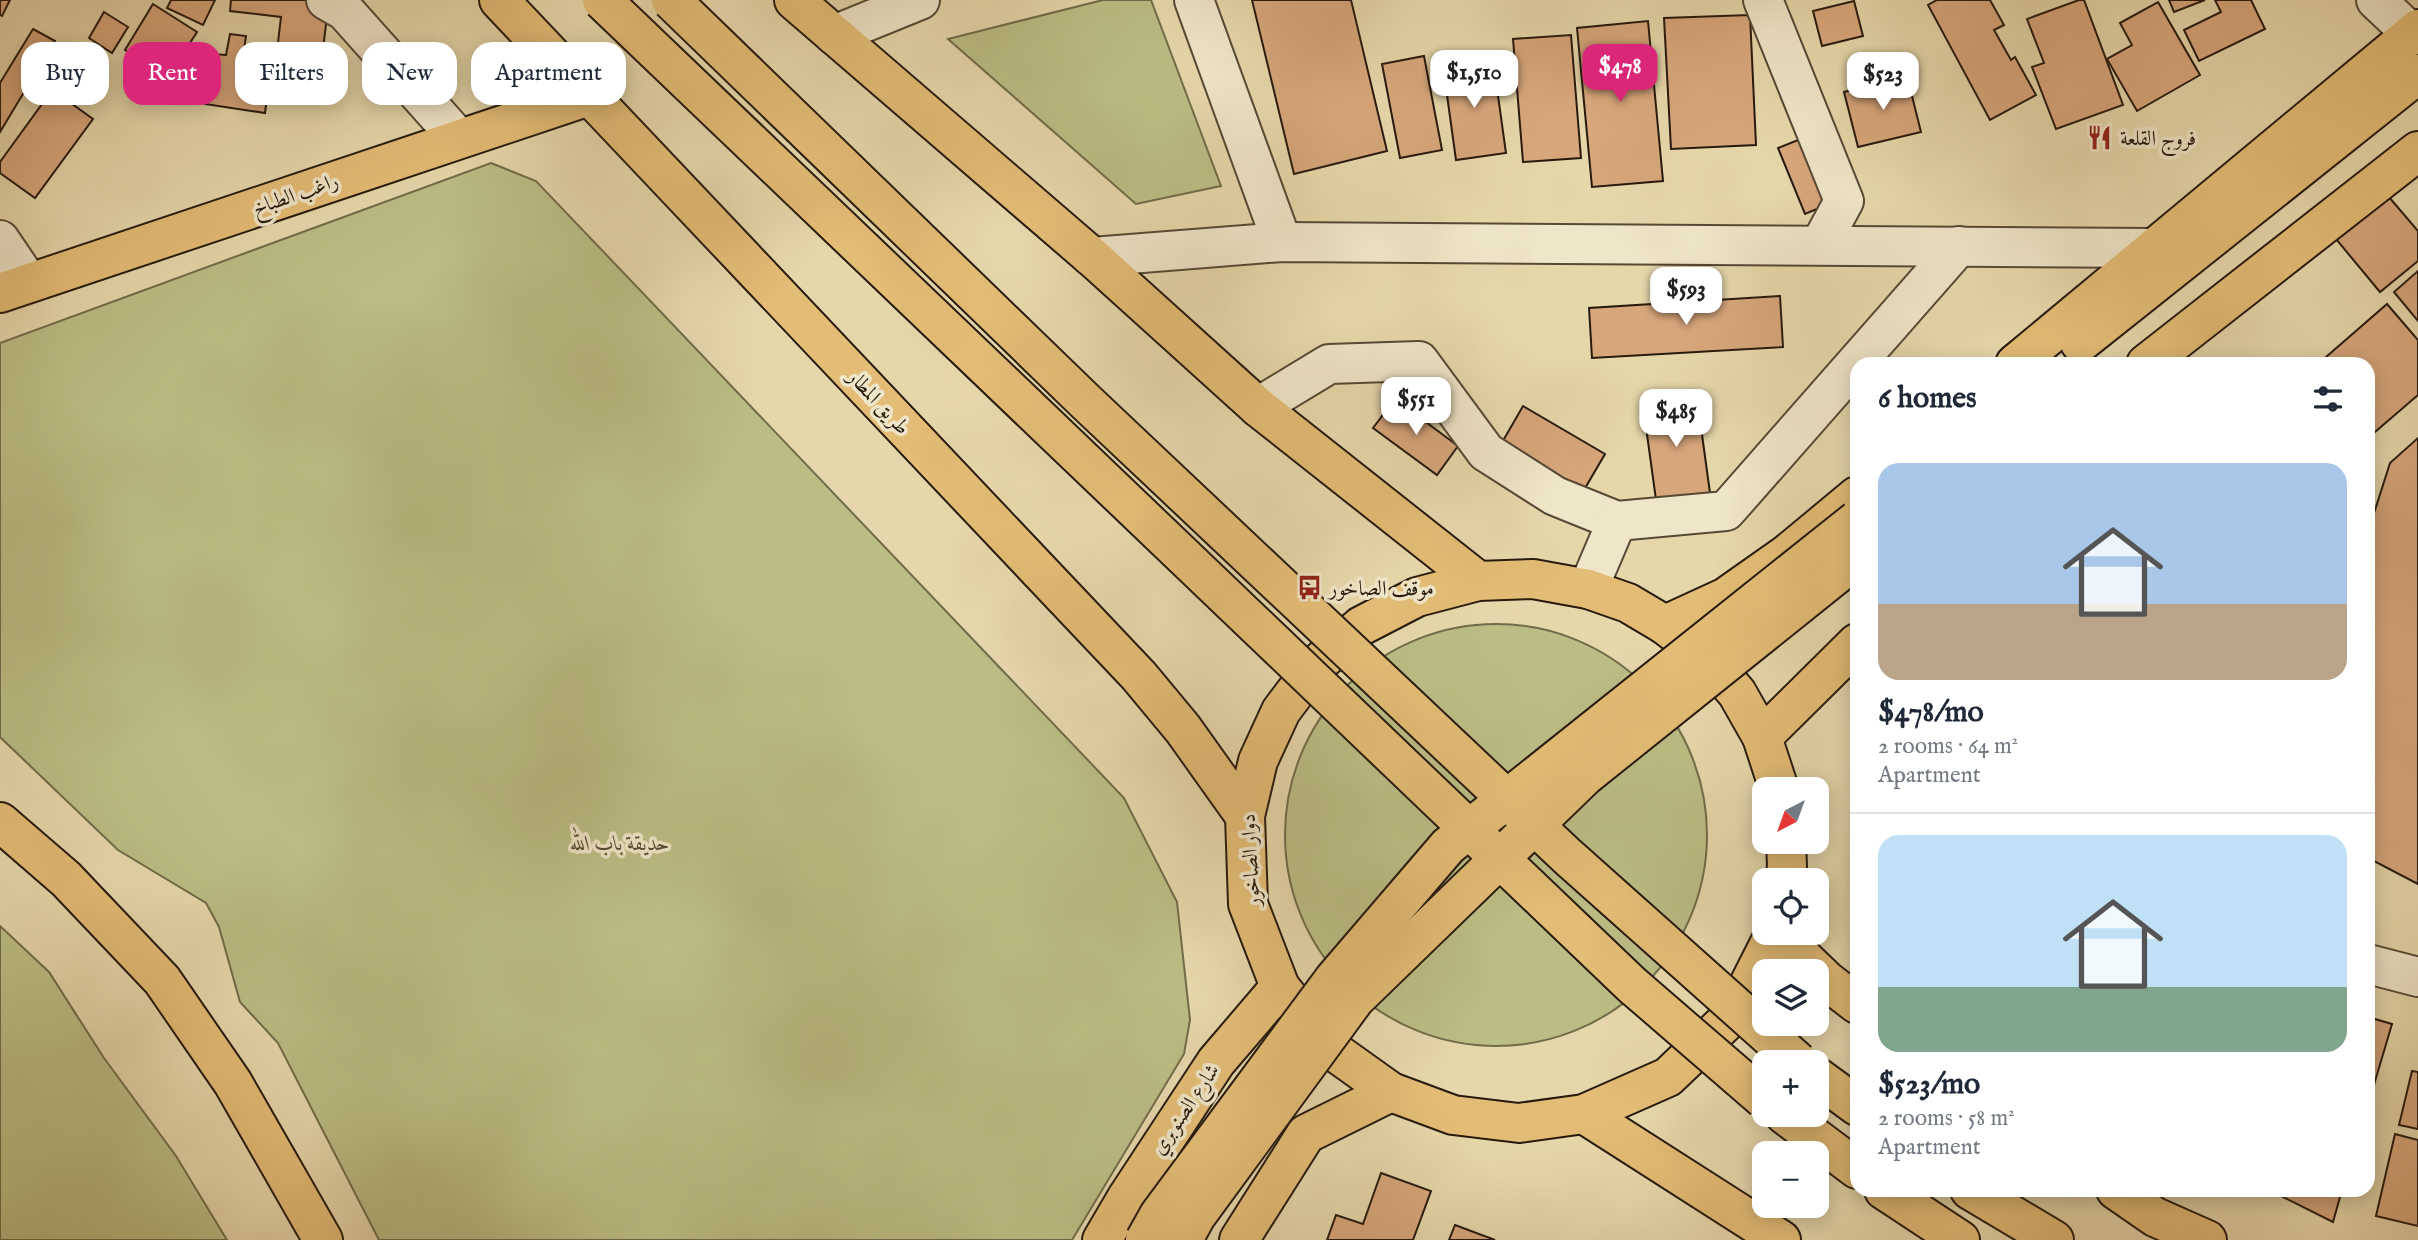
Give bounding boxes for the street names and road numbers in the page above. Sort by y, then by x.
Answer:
street label: راغب الطباخ [249,168,344,227]
street label: طريق المطار [839,363,915,441]
street label: دوار الصاخور [1236,813,1268,909]
street label: شارع الصنوبري [1146,1059,1229,1162]

